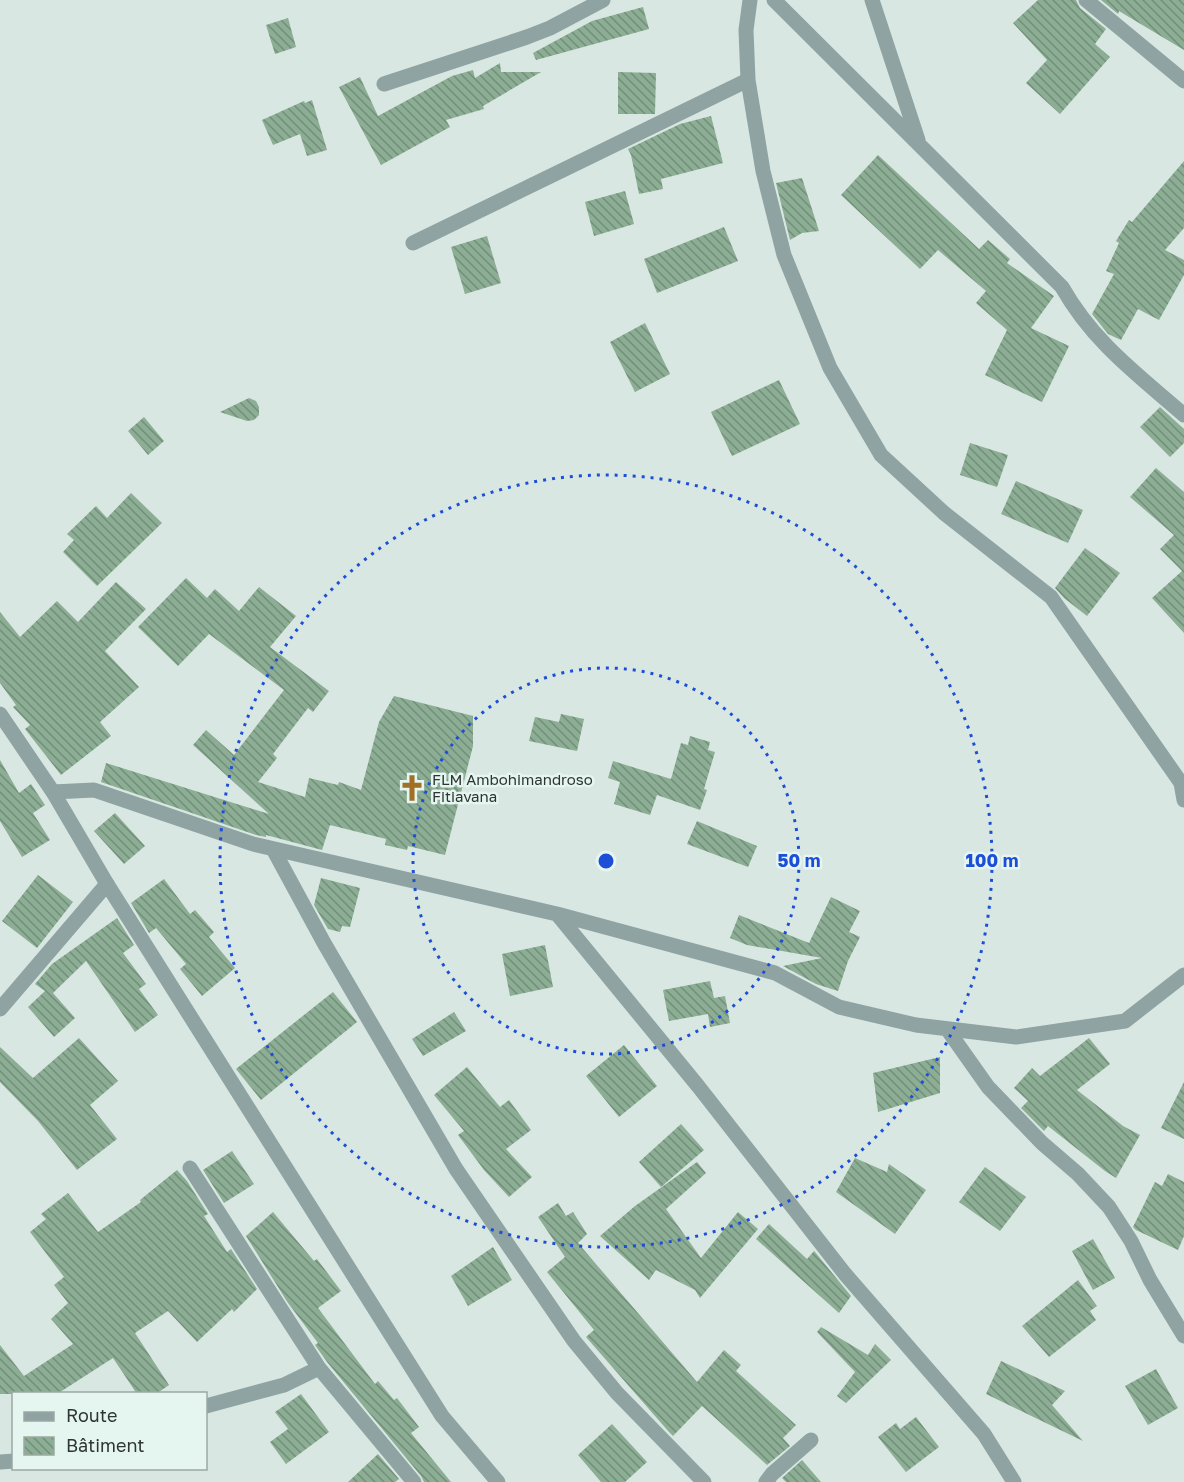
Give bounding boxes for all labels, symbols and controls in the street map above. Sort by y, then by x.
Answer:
place label: FLM Ambohimandroso Fitiavana [432,770,593,805]
church icon: FLM Ambohimandroso Fitiavana [397,773,427,803]
text: 50 m [778,849,820,871]
text: 100 m [966,849,1018,871]
centre of rings [596,851,616,871]
legend [12,1392,207,1470]
text: Route [66,1404,117,1426]
text: Bâtiment [66,1434,145,1456]

